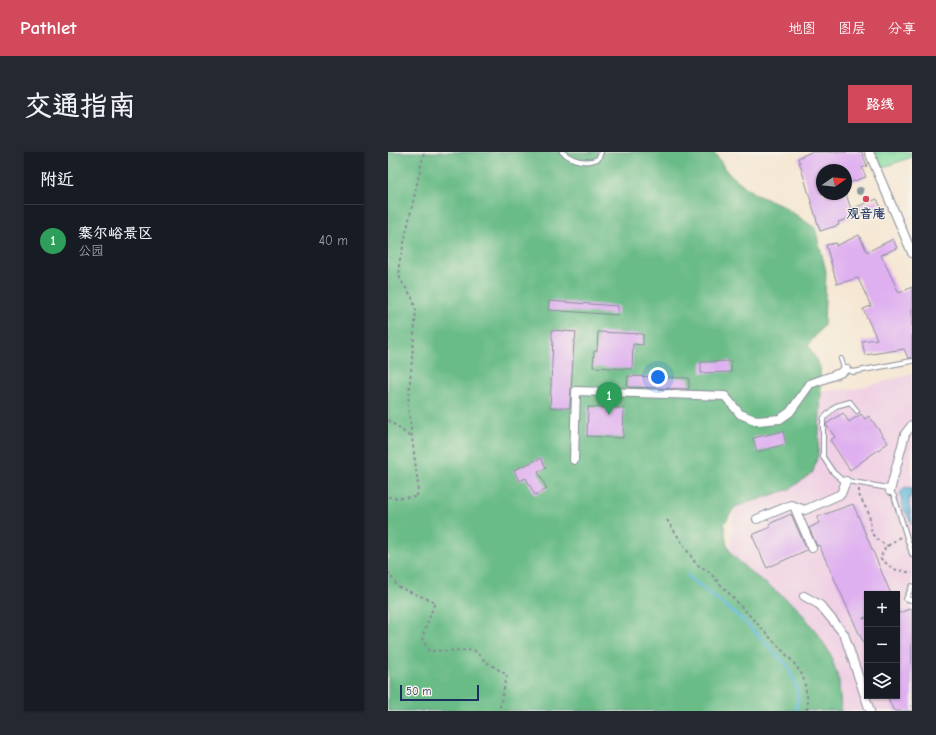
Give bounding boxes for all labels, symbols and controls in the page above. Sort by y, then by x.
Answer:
text: Pathlet [20,17,76,39]
text: 地图 [788,20,816,37]
text: 图层 [838,20,866,37]
text: 分享 [888,20,916,37]
button: 路线 [848,85,912,123]
text: 交通指南 [24,90,136,122]
north arrow [816,164,852,200]
text: 附近 [40,170,74,189]
marker: 观音庵 [861,194,871,204]
place label: 观音庵 [846,206,886,221]
text: 寨尔峪景区 [78,224,153,242]
text: 1 [50,233,56,248]
text: 40 m [319,233,348,248]
text: 公园 [78,243,104,258]
your location [648,367,668,387]
pin: 1 [596,382,622,415]
map controls [864,591,900,699]
button: + [864,591,900,627]
button: − [864,627,900,663]
button: layers [864,663,900,699]
scale bar [400,683,479,702]
text: 50 m [406,685,431,698]

